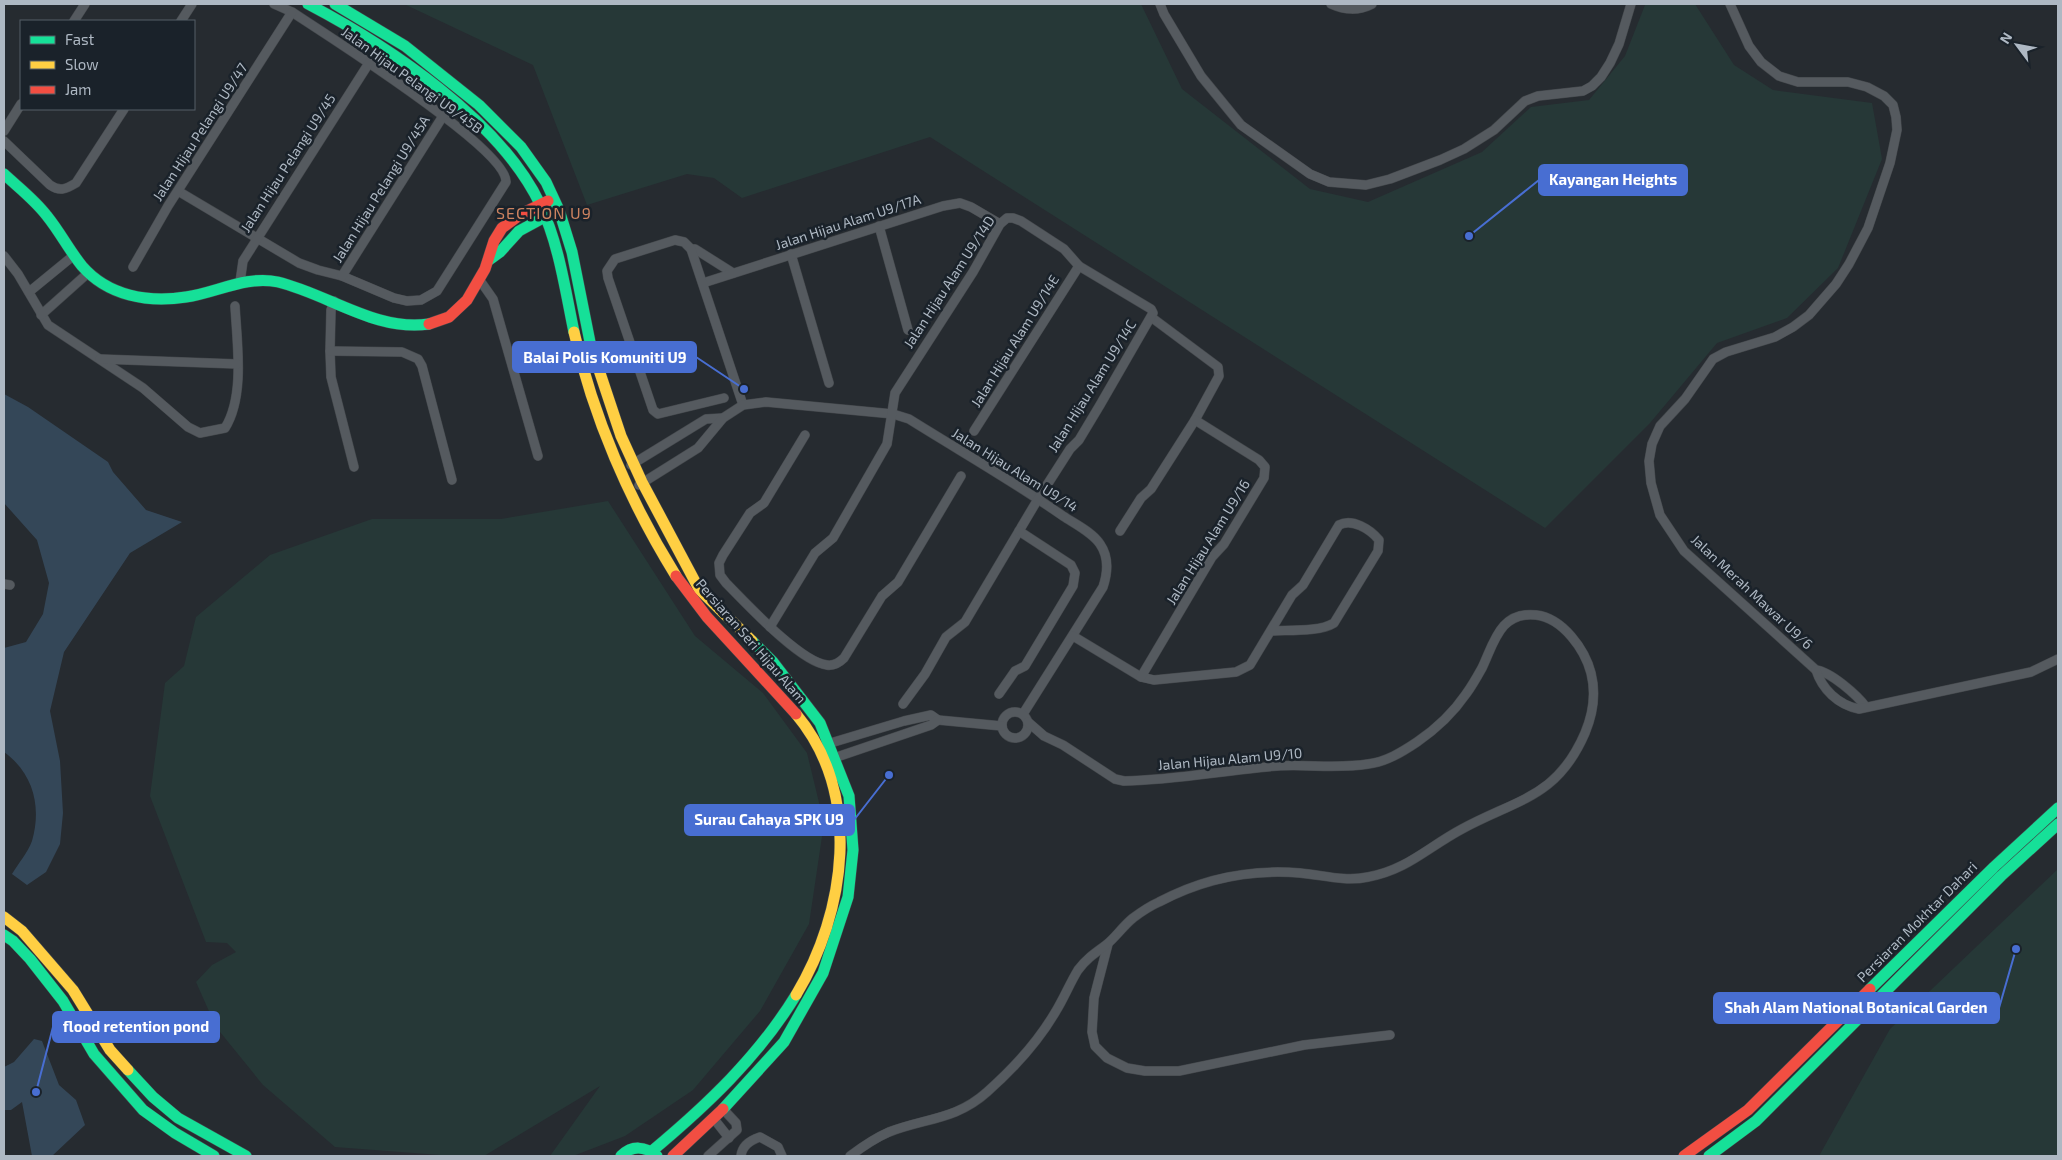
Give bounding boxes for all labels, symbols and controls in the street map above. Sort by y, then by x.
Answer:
legend [20,20,195,110]
north arrow [1992,20,2042,70]
street label: Jalan Hijau Pelangi U9/45B [338,23,486,136]
text: N [1996,29,2015,47]
text: Fast [65,30,95,48]
text: Slow [65,55,99,73]
street label: Jalan Hijau Pelangi U9/47 [149,60,251,204]
text: Jam [65,80,91,98]
street label: Jalan Hijau Pelangi U9/45 [236,90,339,235]
street label: Jalan Hijau Pelangi U9/45A [328,112,433,265]
callout: Kayangan Heights [1539,165,1687,195]
text: Kayangan Heights [1549,170,1677,189]
street label: Jalan Hijau Alam U9/17A [773,190,923,253]
district label: SECTION U9 [496,203,592,222]
street label: Jalan Hijau Alam U9/14D [899,212,998,351]
street label: Jalan Hijau Alam U9/14E [967,271,1062,410]
street label: Jalan Hijau Alam U9/14C [1044,316,1139,455]
callout: Balai Polis Komuniti U9 [513,342,696,372]
text: Balai Polis Komuniti U9 [523,348,687,366]
street label: Jalan Hijau Alam U9/14 [949,424,1081,515]
street label: Jalan Hijau Alam U9/16 [1162,476,1253,607]
street label: Jalan Merah Mawar U9/6 [1688,531,1817,652]
street label: Persiaran Seri Hijau Alam [693,575,810,706]
street label: Jalan Hijau Alam U9/10 [1157,744,1303,773]
callout: Surau Cahaya SPK U9 [685,805,854,835]
text: Surau Cahaya SPK U9 [694,810,844,829]
street label: Persiaran Mokhtar Dahari [1853,858,1980,985]
callout: Shah Alam National Botanical Garden [1714,993,1999,1023]
text: Shah Alam National Botanical Garden [1724,998,1988,1016]
callout: flood retention pond [53,1012,219,1042]
text: flood retention pond [63,1017,209,1035]

